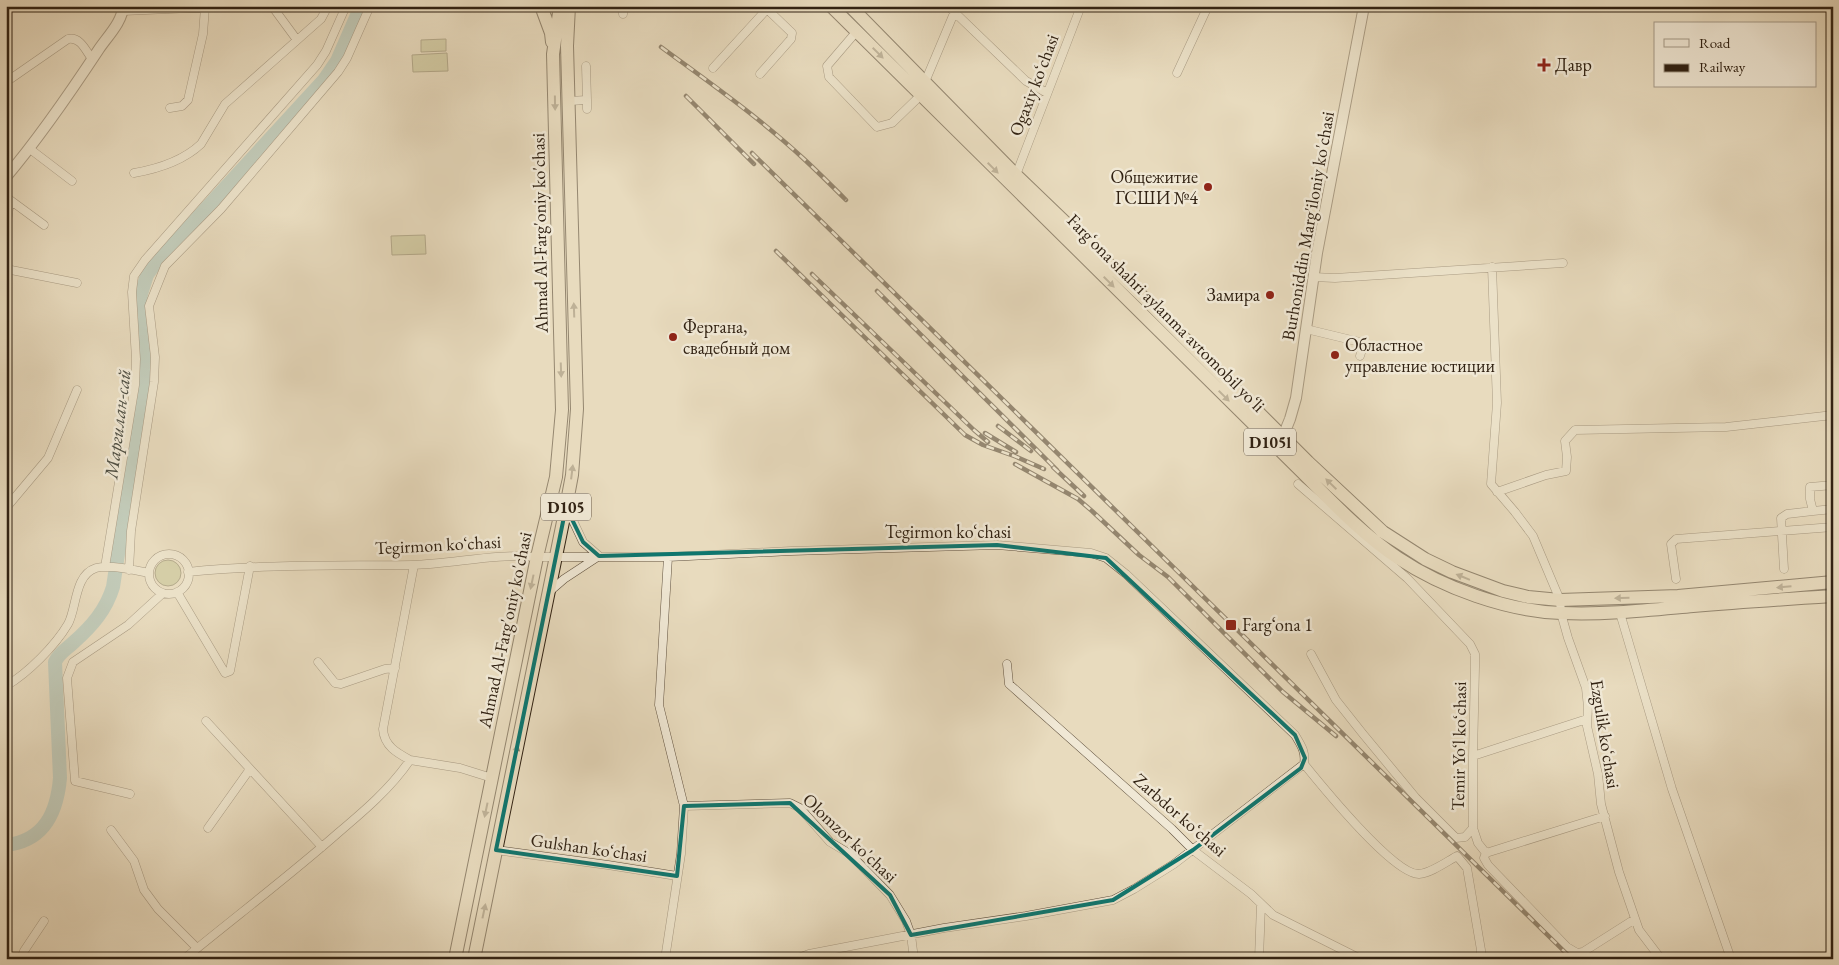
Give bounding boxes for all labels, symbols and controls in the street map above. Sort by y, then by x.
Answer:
legend [1654,22,1816,88]
street label: Ogaxiy koʻchasi [1004,30,1064,139]
text: Road [1699,33,1731,52]
one-way arrow [872,47,884,59]
place label: Давр [1555,53,1592,76]
text: Railway [1699,57,1746,76]
marker: Давр [1537,58,1551,72]
one-way arrow [551,95,559,111]
street label: Burhoniddin Marg'iloniy ko'chasi [1276,109,1339,342]
street label: Ahmad Al-Farg'oniy ko'chasi [526,132,553,334]
one-way arrow [987,162,999,174]
place label: Общежитие ГСШИ №4 [1111,165,1198,209]
marker: Общежитие ГСШИ №4 [1202,181,1214,193]
street label: Fargʻona shahri aylanma avtomobil yoʻli [1062,209,1271,417]
one-way arrow [1103,276,1115,288]
place label: Замира [1207,283,1261,306]
marker: Замира [1264,289,1276,301]
one-way arrow [570,302,578,318]
place label: Фергана, свадебный дом [683,315,791,359]
marker: Фергана, свадебный дом [667,331,679,343]
place label: Областное управление юстиции [1345,333,1495,377]
marker: Областное управление юстиции [1329,349,1341,361]
one-way arrow [557,363,565,379]
water label: Маргилан-сай [98,368,137,481]
one-way arrow [1218,390,1230,402]
road number: D105l [1244,428,1296,456]
one-way arrow [568,464,576,480]
one-way arrow [1325,478,1337,490]
road number: D105 [541,494,591,520]
street label: Tegirmon koʻchasi [885,520,1012,543]
street label: Ahmad Al-Farg'oniy ko'chasi [472,529,537,731]
street label: Tegirmon koʻchasi [374,530,502,559]
one-way arrow [1455,573,1470,581]
one-way arrow [528,575,536,590]
one-way arrow [1776,583,1792,591]
one-way arrow [1614,594,1630,602]
place label: Farg‘ona 1 [1242,613,1313,636]
marker: Farg‘ona 1 [1224,618,1238,632]
street label: Ezgulik koʻchasi [1586,678,1626,791]
street label: Temir Yoʻl koʻchasi [1446,681,1471,811]
one-way arrow [513,743,521,759]
street label: Zarbdor koʻchasi [1129,768,1232,862]
street label: Olomzor ko'chasi [798,788,903,888]
one-way arrow [481,803,489,819]
street label: Gulshan koʻchasi [529,828,649,867]
one-way arrow [480,903,488,919]

